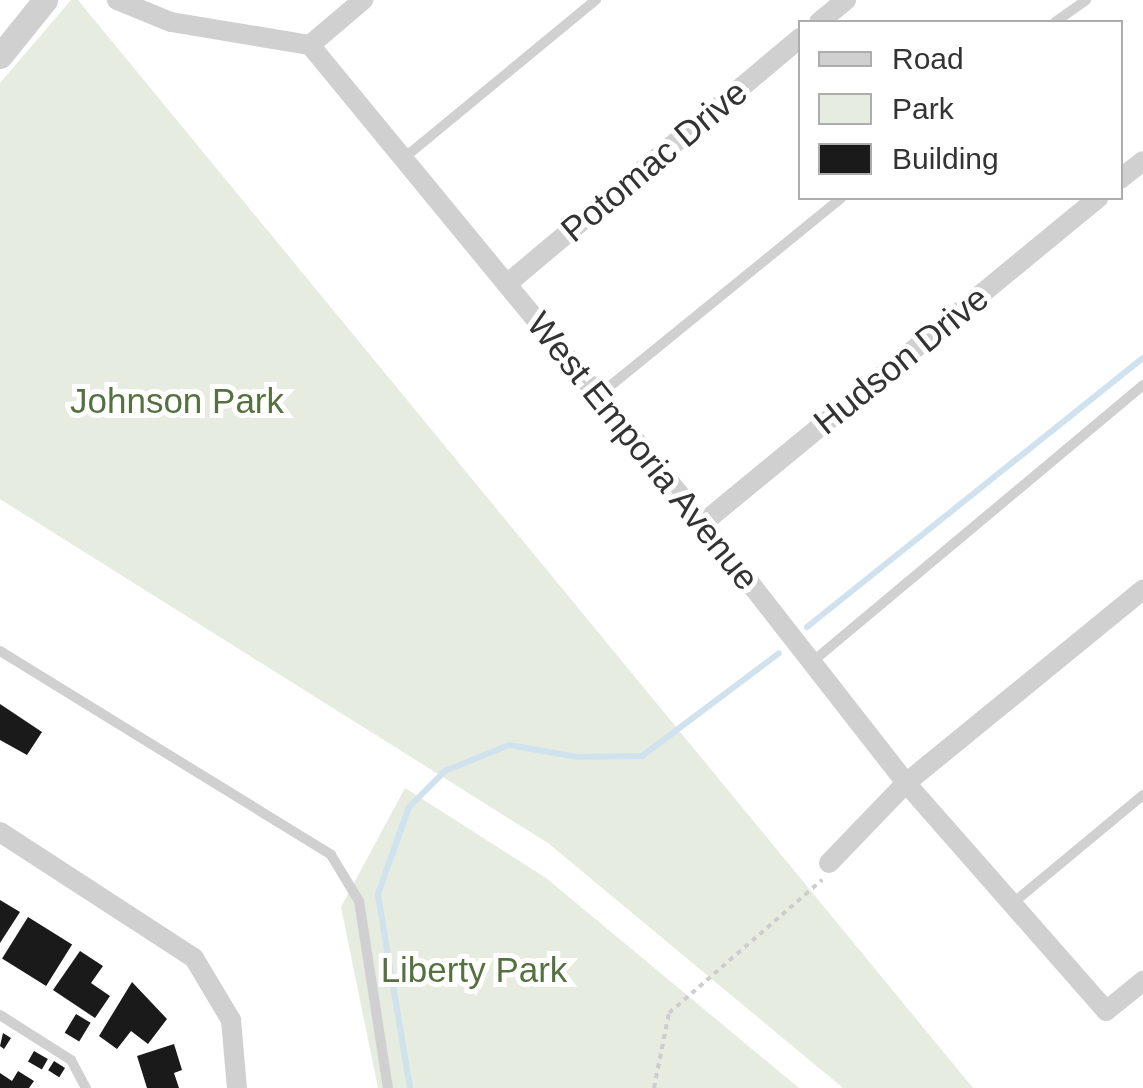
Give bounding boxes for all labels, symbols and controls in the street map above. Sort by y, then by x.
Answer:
legend [798,20,1123,200]
text: Road [892,42,964,75]
street label: Potomac Drive [553,71,755,251]
text: Park [892,92,954,125]
text: Building [892,142,999,175]
street label: Hudson Drive [805,277,997,443]
street label: West Emporia Avenue [518,303,768,599]
park label: Johnson Park [70,380,284,422]
park label: Liberty Park [381,949,567,991]

